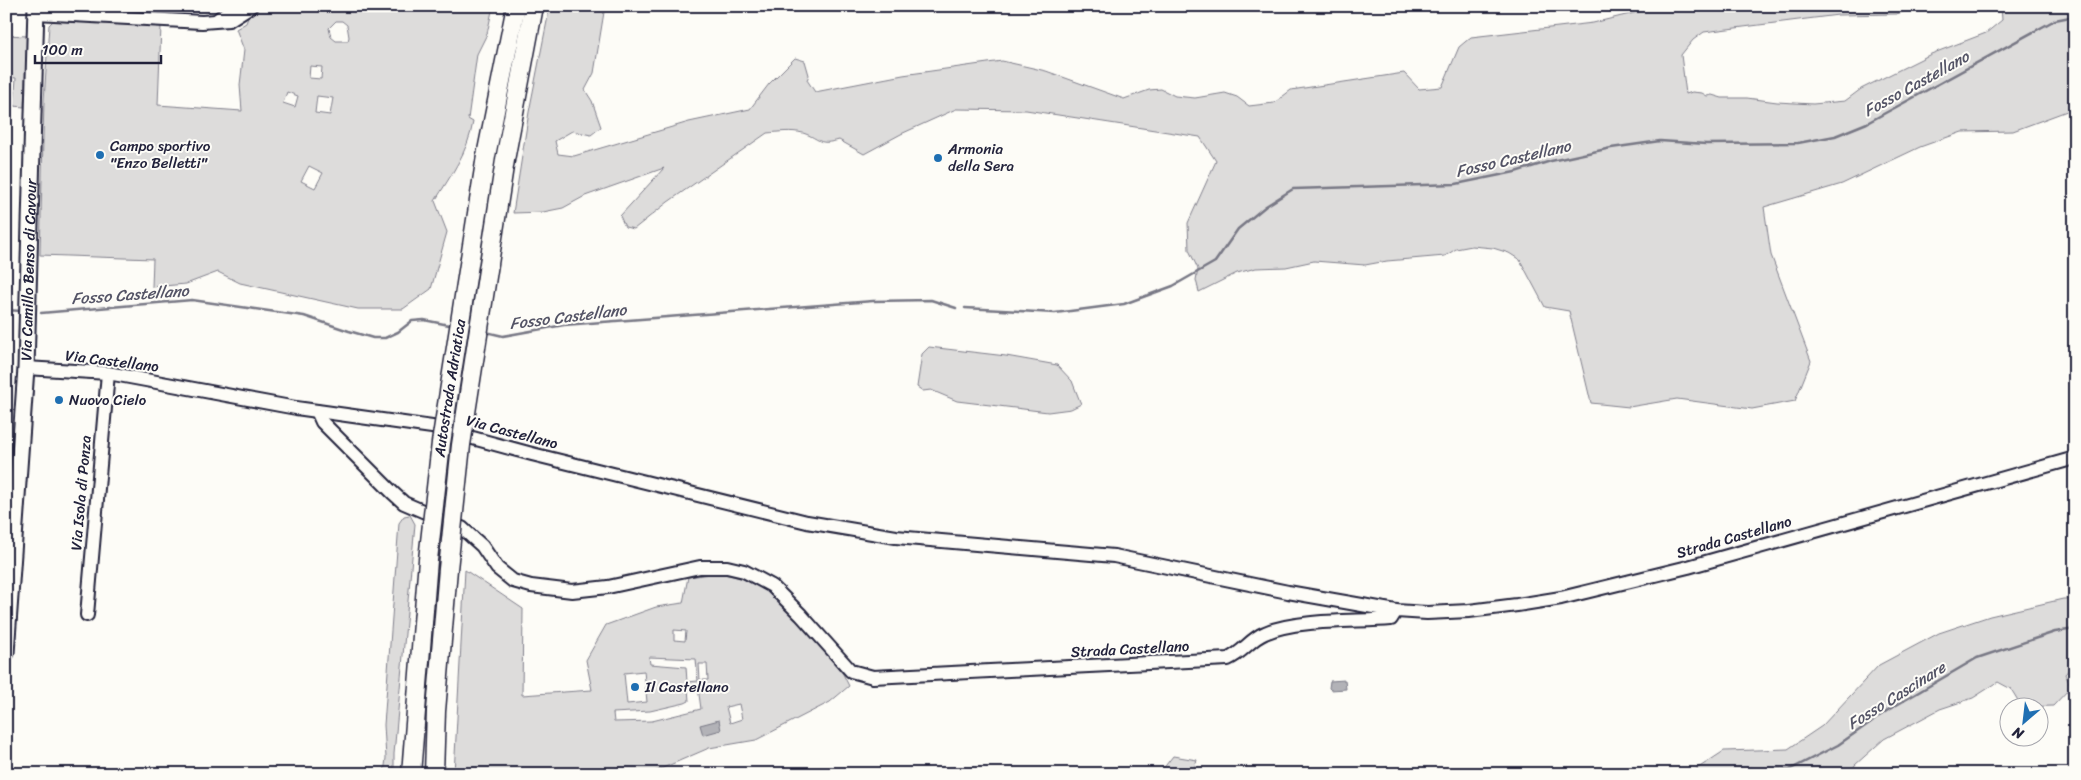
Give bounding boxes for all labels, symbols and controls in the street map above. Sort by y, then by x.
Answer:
scale bar [35,32,161,64]
text: 100 m [42,37,83,63]
water label: Fosso Castellano [1858,42,1976,125]
water label: Fosso Castellano [1453,131,1575,186]
place label: Campo sportivo "Enzo Belletti" [110,133,211,176]
place label: Armonia della Sera [947,136,1014,179]
marker: Campo sportivo "Enzo Belletti" [94,149,106,161]
marker: Armonia della Sera [932,152,944,164]
street label: Via Camillo Benso di Cavour [13,178,44,361]
water label: Fosso Castellano [70,276,191,313]
water label: Fosso Castellano [508,295,629,338]
street label: Autostrada Adriatica [426,317,473,459]
street label: Via Castellano [64,342,161,380]
place label: Nuovo Cielo [69,387,147,413]
marker: Nuovo Cielo [53,394,65,406]
street label: Via Castellano [463,407,561,457]
street label: Via Isola di Ponza [63,434,99,552]
street label: Strada Castellano [1673,508,1795,566]
street label: Strada Castellano [1070,633,1190,665]
water label: Fosso Cascinare [1841,652,1953,737]
place label: Il Castellano [644,674,729,700]
marker: Il Castellano [629,681,641,693]
north arrow [1998,698,2048,748]
text: N [2008,720,2029,747]

